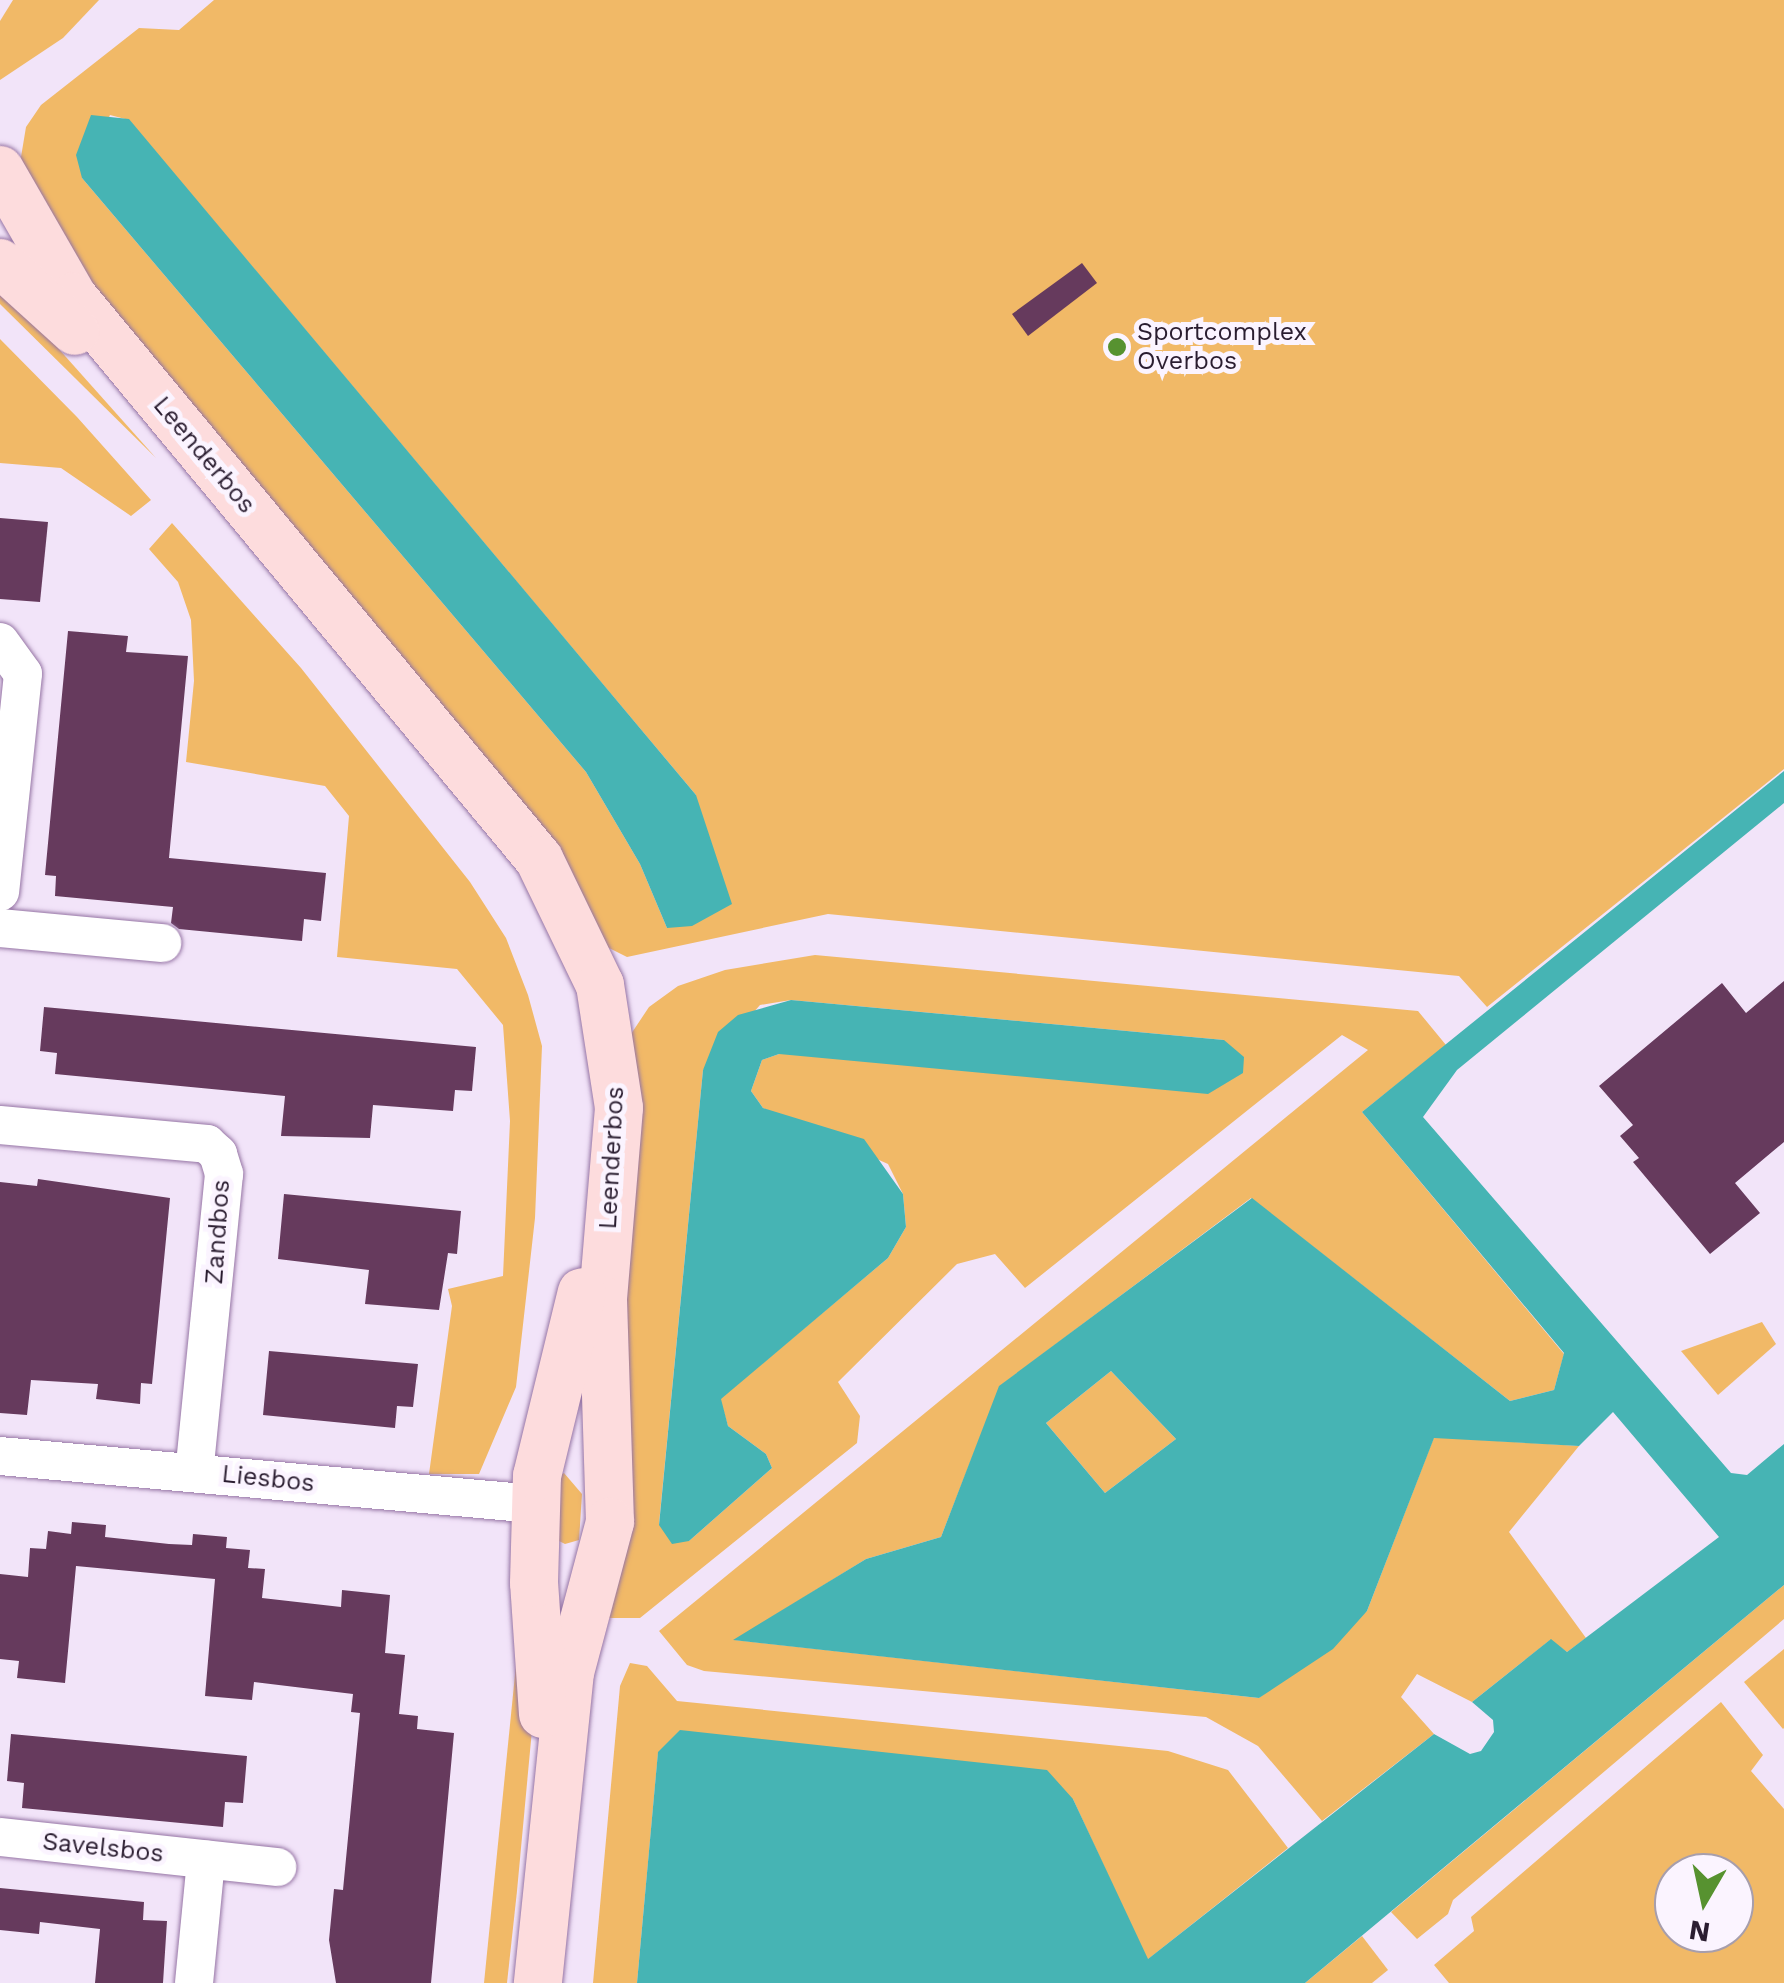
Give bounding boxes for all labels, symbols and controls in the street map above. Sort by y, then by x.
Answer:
place label: Sportcomplex Overbos [1137,318,1307,377]
marker: Sportcomplex Overbos [1106,336,1128,358]
street label: Leenderbos [147,391,261,519]
street label: Leenderbos [593,1086,631,1230]
street label: Zandbos [199,1179,237,1285]
street label: Liesbos [220,1459,316,1499]
street label: Savelsbos [41,1827,165,1869]
north arrow [1654,1853,1754,1953]
text: N [1687,1913,1712,1949]

